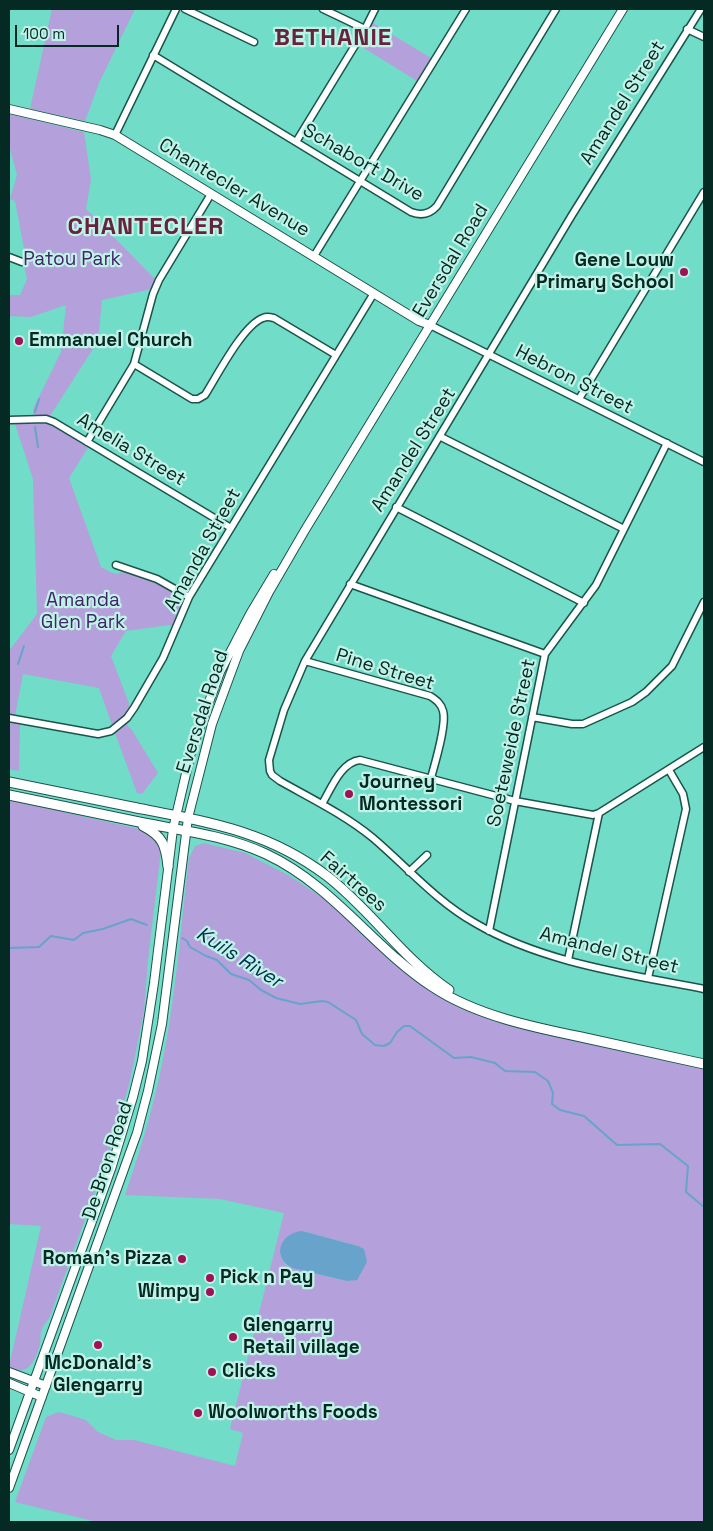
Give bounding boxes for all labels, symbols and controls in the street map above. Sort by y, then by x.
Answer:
scale bar [18,15,121,47]
text: 100 m [23,24,65,43]
district label: BETHANIE [273,24,393,52]
street label: Amandel Street [576,37,670,169]
street label: Schabort Drive [298,119,428,207]
street label: Chantecler Avenue [154,134,314,242]
street label: Eversdal Road [408,200,494,322]
district label: CHANTECLER [66,213,226,241]
park label: Patou Park [23,249,121,271]
place label: Gene Louw Primary School [536,250,674,294]
marker: Gene Louw Primary School [678,266,690,278]
place label: Emmanuel Church [29,330,193,352]
marker: Emmanuel Church [13,335,25,347]
street label: Hebron Street [511,341,637,419]
street label: Amandel Street [367,384,461,516]
street label: Amelia Street [73,409,189,491]
street label: Amanda Street [160,485,246,615]
park label: Amanda Glen Park [41,590,125,634]
street label: Pine Street [333,644,437,696]
street label: Eversdal Road [172,648,234,776]
street label: Soeteweide Street [483,657,541,829]
place label: Journey Montessori [359,772,462,816]
marker: Journey Montessori [343,788,355,800]
street label: Fairtrees [315,847,391,917]
water label: Kuils River [192,922,286,994]
street label: Amandel Street [537,923,681,979]
street label: De Bron Road [78,1099,138,1223]
place label: Roman's Pizza [42,1248,172,1270]
marker: Roman's Pizza [176,1253,188,1265]
place label: Pick n Pay [220,1267,313,1289]
marker: Pick n Pay [204,1272,216,1284]
place label: Wimpy [138,1281,200,1303]
marker: Wimpy [204,1286,216,1298]
place label: Glengarry Retail village [243,1315,360,1359]
marker: Glengarry Retail village [227,1331,239,1343]
marker: McDonald's Glengarry [92,1339,104,1351]
place label: McDonald's Glengarry [44,1353,152,1397]
place label: Clicks [222,1361,276,1383]
marker: Clicks [206,1366,218,1378]
place label: Woolworths Foods [208,1402,378,1424]
marker: Woolworths Foods [192,1407,204,1419]

